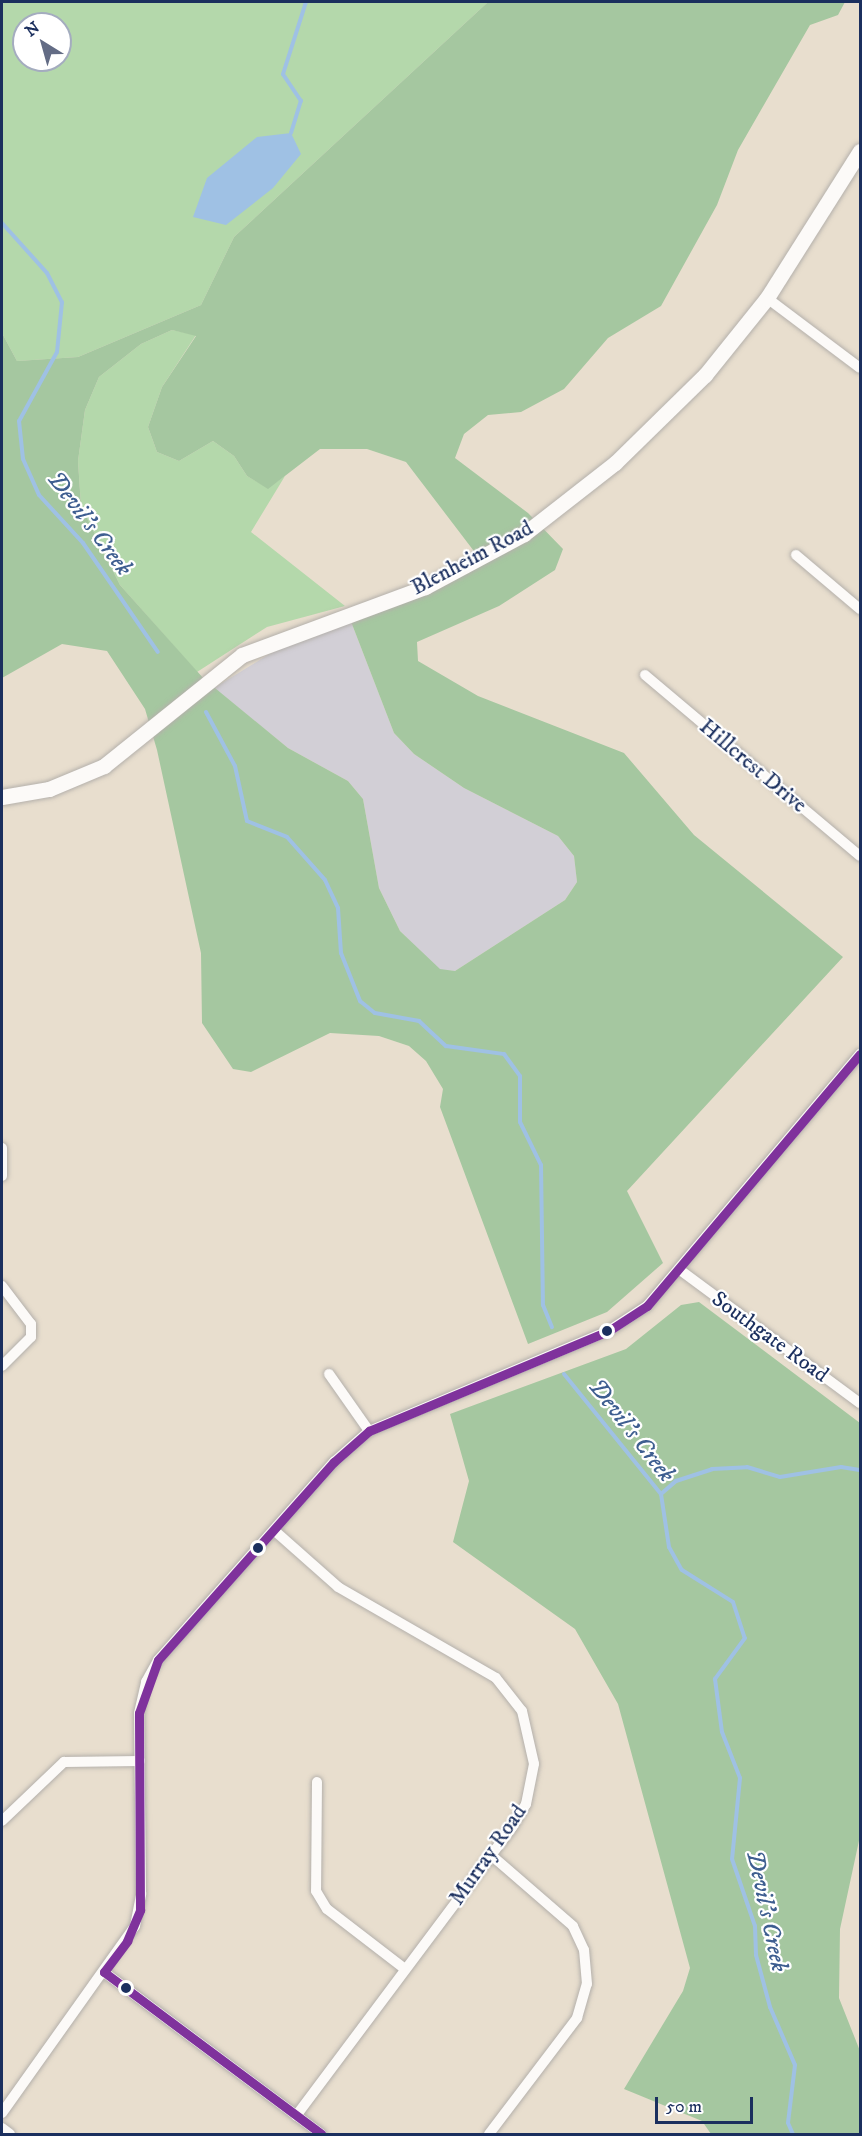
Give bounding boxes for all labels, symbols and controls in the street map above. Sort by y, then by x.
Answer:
north arrow [12,12,72,72]
text: N [21,17,44,41]
water label: Devil's Creek [40,466,138,582]
street label: Blenheim Road [407,515,537,601]
street label: Hillcrest Drive [694,713,812,819]
street label: Southgate Road [706,1286,834,1388]
unlabelled marker [601,1325,613,1337]
water label: Devil's Creek [582,1373,680,1489]
unlabelled marker [252,1542,264,1554]
street label: Murray Road [444,1800,532,1910]
water label: Devil's Creek [739,1848,793,1974]
unlabelled marker [120,1982,132,1994]
scale bar [658,2085,756,2123]
text: 50 m [666,2096,702,2118]

